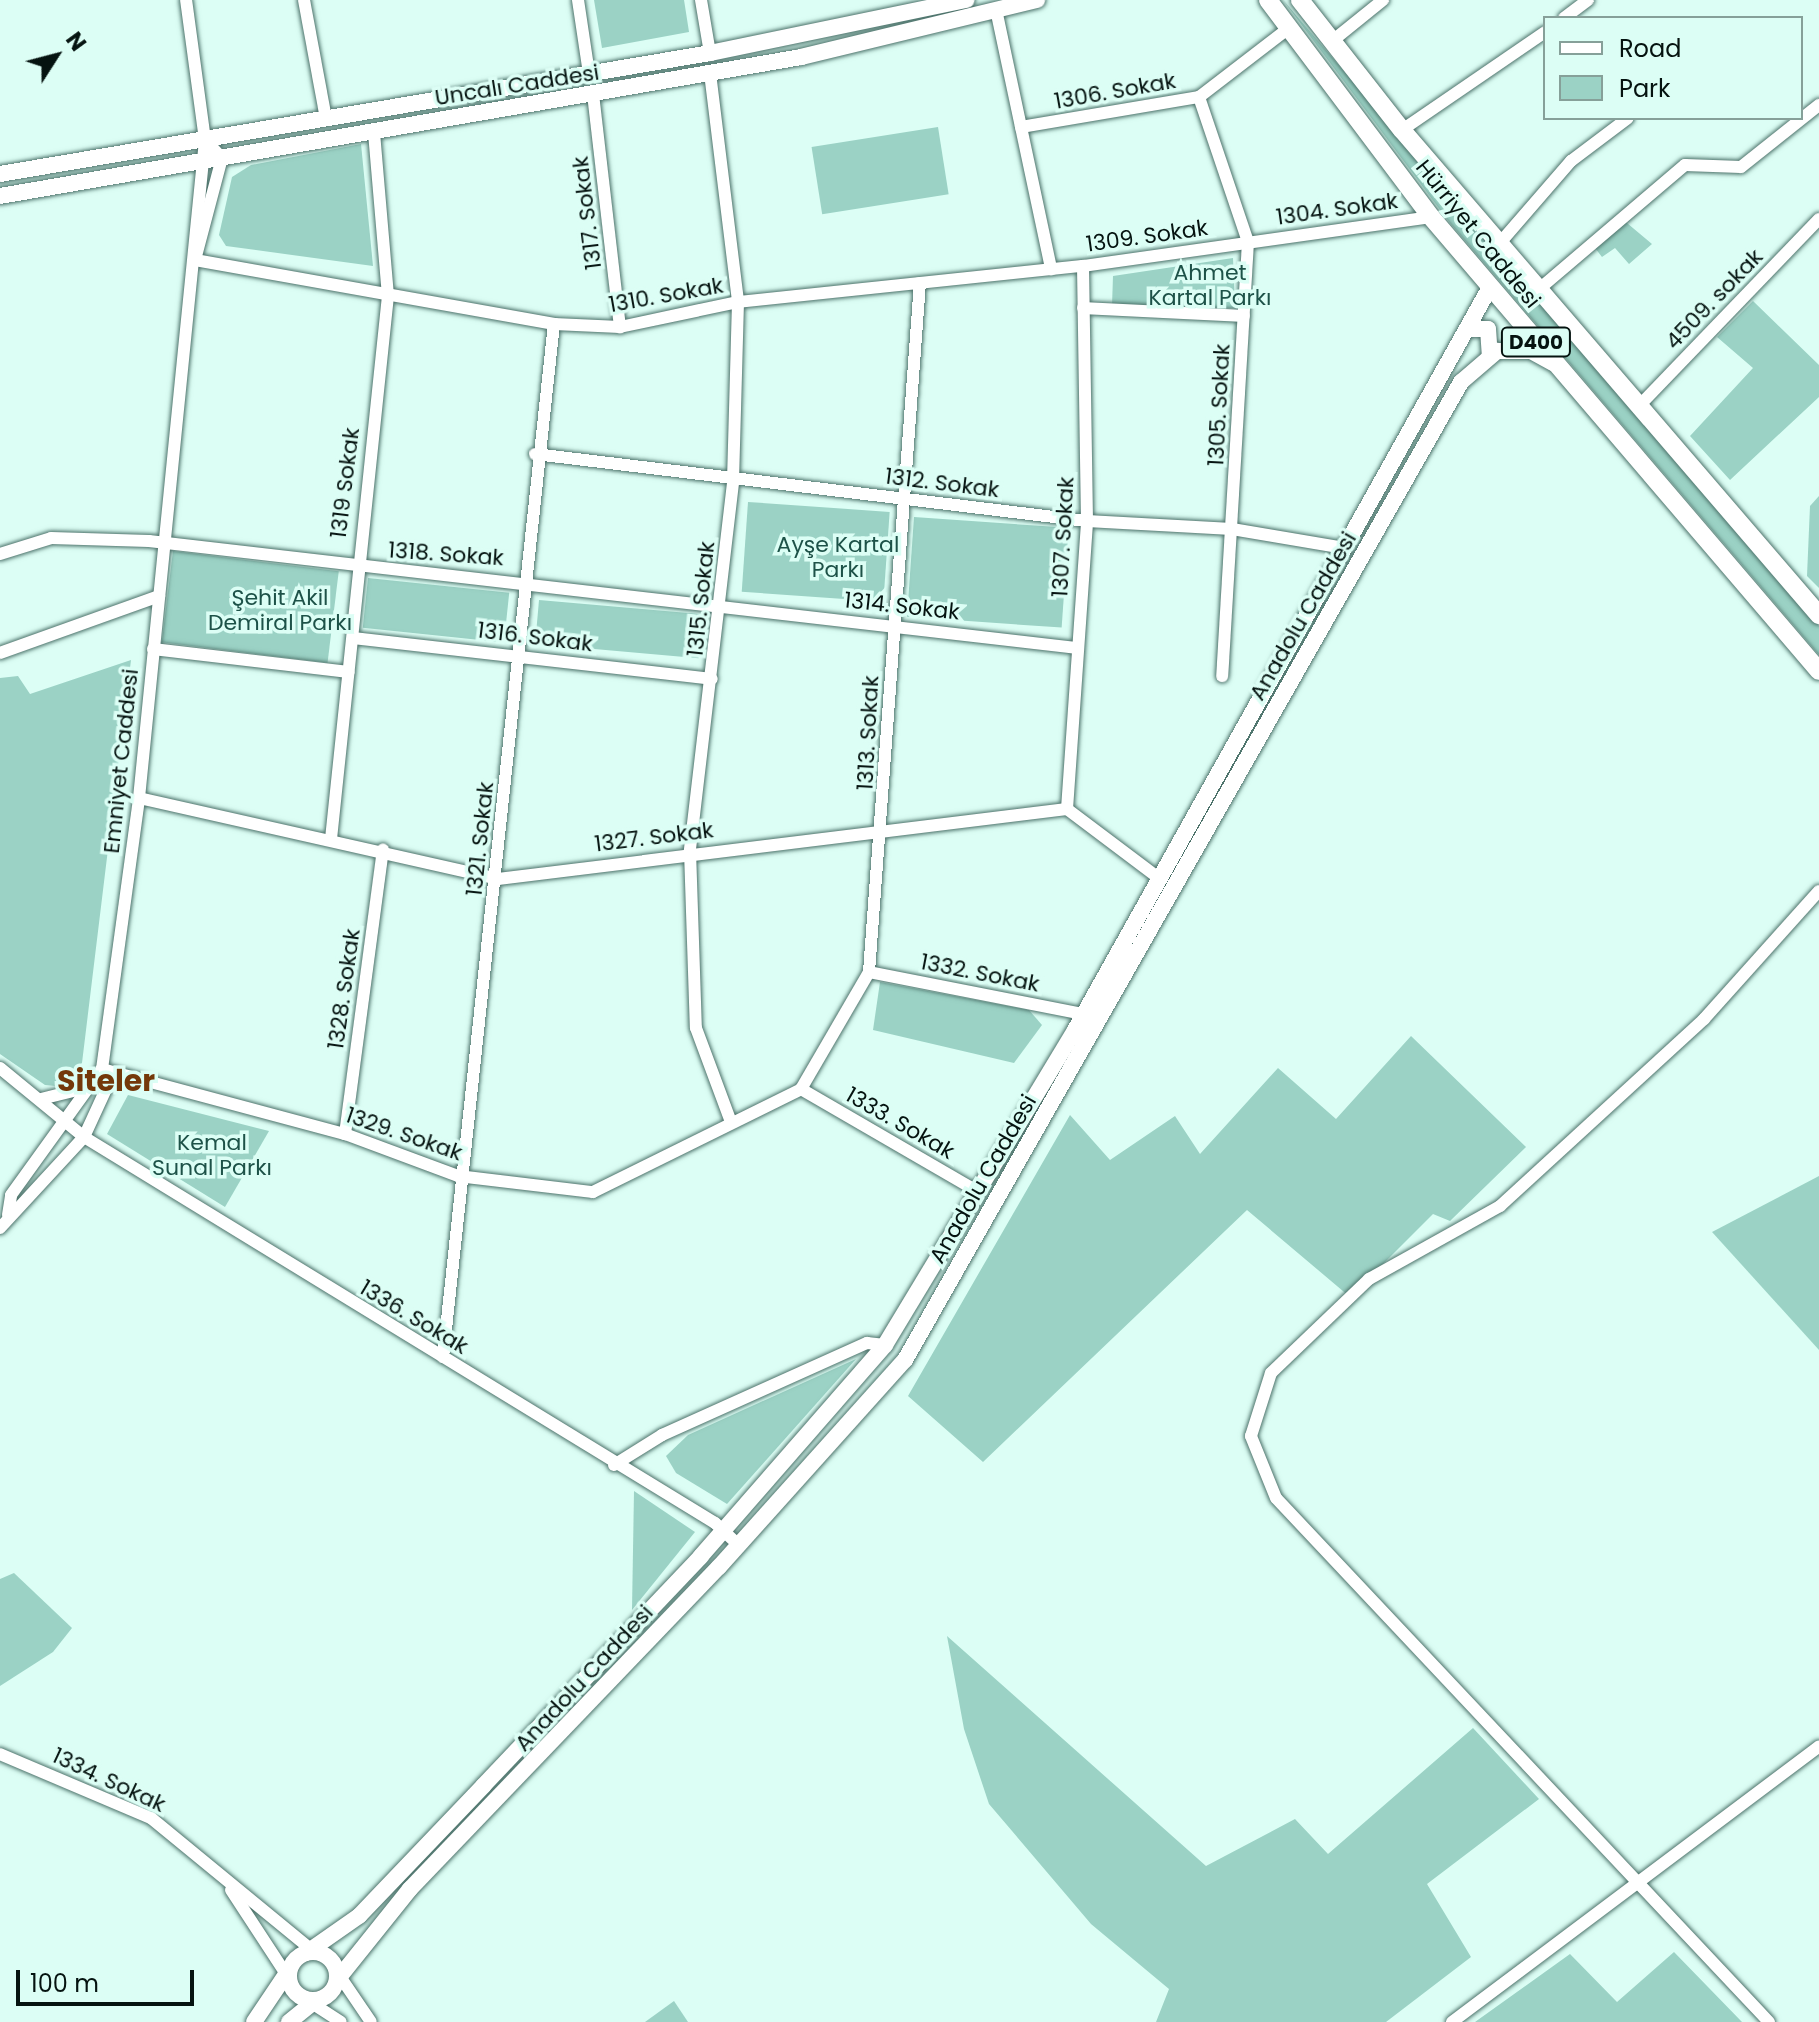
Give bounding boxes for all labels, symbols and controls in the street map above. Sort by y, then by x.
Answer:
north arrow [16,16,96,96]
legend [1543,16,1803,120]
text: N [58,26,93,57]
text: Road [1619,32,1681,65]
street label: Uncalı Caddesi [433,59,601,111]
street label: 1306. Sokak [1052,67,1178,115]
text: Park [1619,72,1670,105]
street label: 1317. Sokak [567,155,607,271]
street label: Hürriyet Caddesi [1410,155,1546,313]
street label: 1304. Sokak [1274,187,1400,231]
street label: 1309. Sokak [1084,214,1210,258]
street label: 4509. sokak [1660,243,1768,355]
park label: Ahmet Kartal Parkı [1149,259,1271,310]
street label: 1310. Sokak [607,272,725,318]
road number: D400 [1500,326,1572,358]
street label: 1305. Sokak [1203,343,1235,467]
street label: 1319 Sokak [325,426,365,540]
street label: 1312. Sokak [883,463,1001,503]
street label: 1307. Sokak [1047,476,1079,598]
street label: Anadolu Caddesi [1244,527,1362,705]
park label: Ayşe Kartal Parkı [777,531,899,582]
street label: 1318. Sokak [387,537,505,571]
street label: 1315. Sokak [682,540,720,658]
park label: Şehit Akil Demiral Parkı [208,584,352,636]
street label: 1314. Sokak [843,587,961,625]
street label: 1316. Sokak [476,617,594,657]
street label: Emniyet Caddesi [98,667,144,855]
street label: 1313. Sokak [852,675,884,791]
street label: 1321. Sokak [461,781,499,897]
street label: 1327. Sokak [593,817,715,857]
street label: 1328. Sokak [322,927,366,1051]
street label: 1332. Sokak [918,949,1042,997]
district label: Siteler [57,1063,155,1099]
street label: 1333. Sokak [841,1081,959,1165]
street label: Anadolu Caddesi [924,1090,1042,1268]
street label: 1329. Sokak [342,1102,466,1166]
park label: Kemal Sunal Parkı [152,1129,272,1180]
street label: 1336. Sokak [355,1274,473,1360]
street label: Anadolu Caddesi [509,1599,659,1757]
street label: 1334. Sokak [48,1742,170,1818]
scale bar [20,1954,198,2004]
text: 100 m [30,1967,99,2000]

